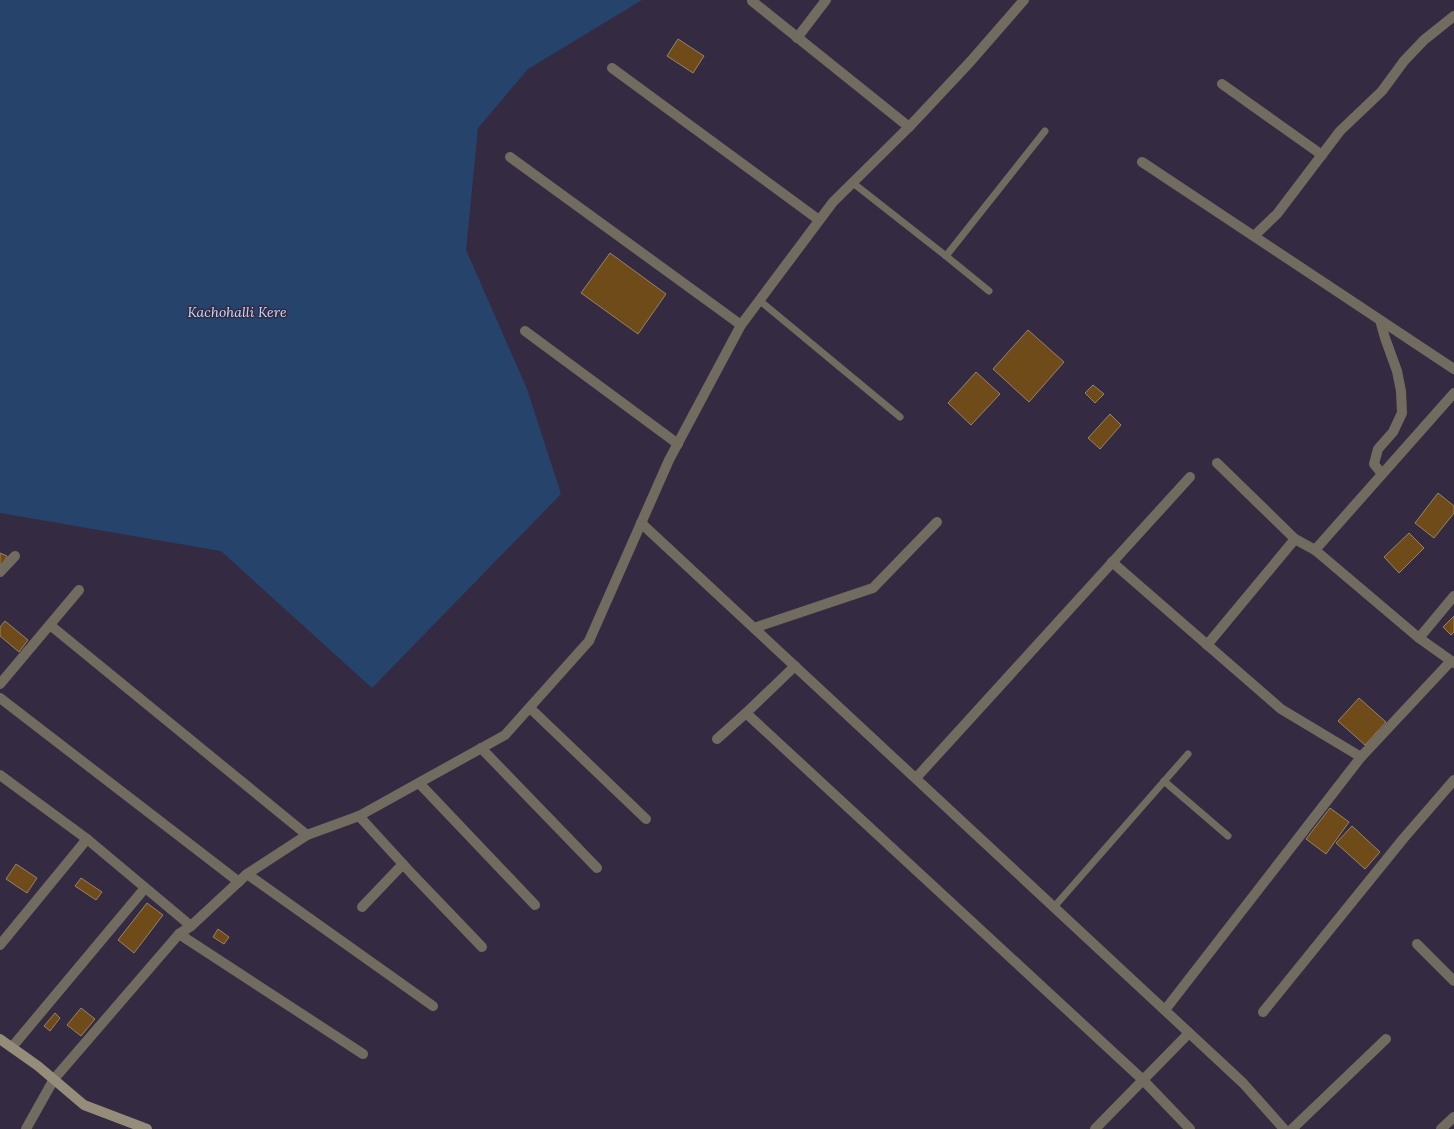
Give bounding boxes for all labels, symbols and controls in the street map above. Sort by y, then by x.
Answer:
water label: Kachohalli Kere [187,303,287,321]

